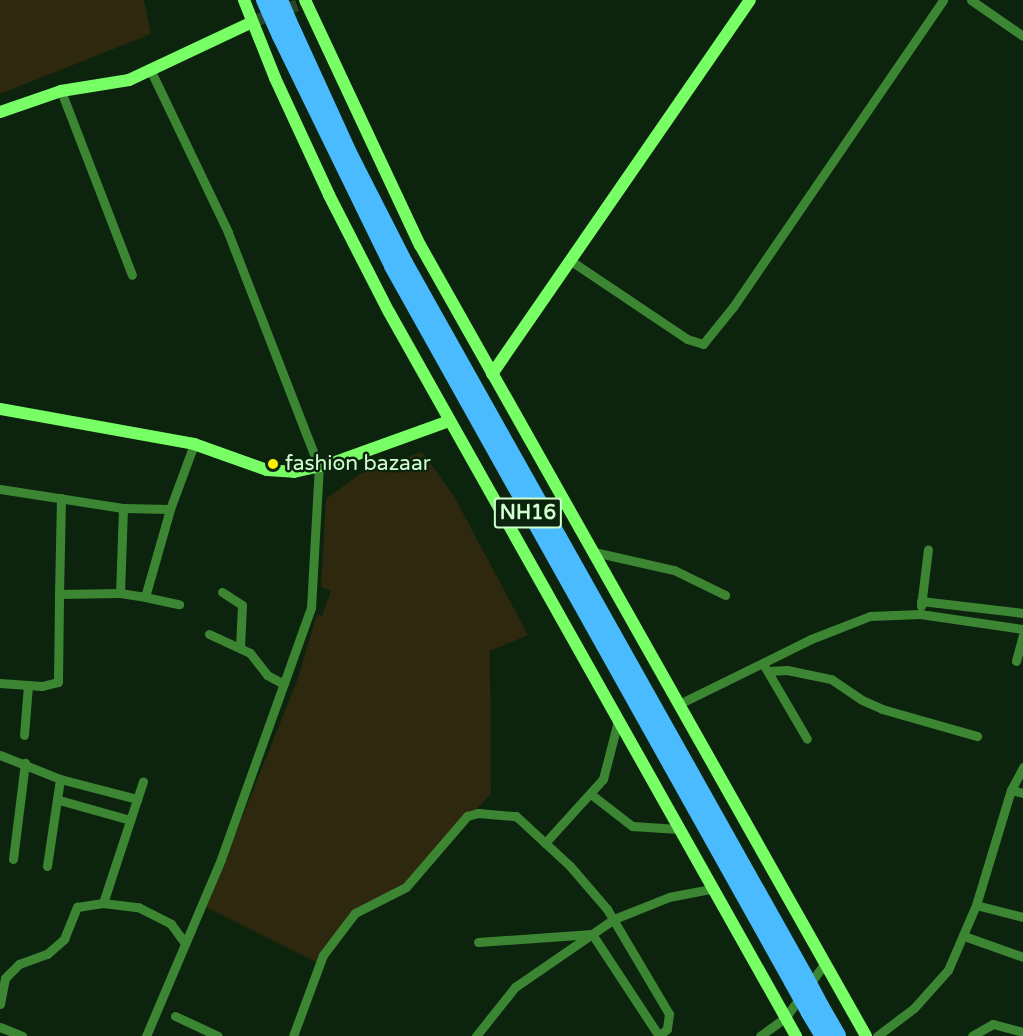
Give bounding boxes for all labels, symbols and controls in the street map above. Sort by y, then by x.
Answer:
place label: fashion bazaar [285,451,431,477]
marker: fashion bazaar [266,457,280,471]
road number: NH16 [494,496,562,530]

